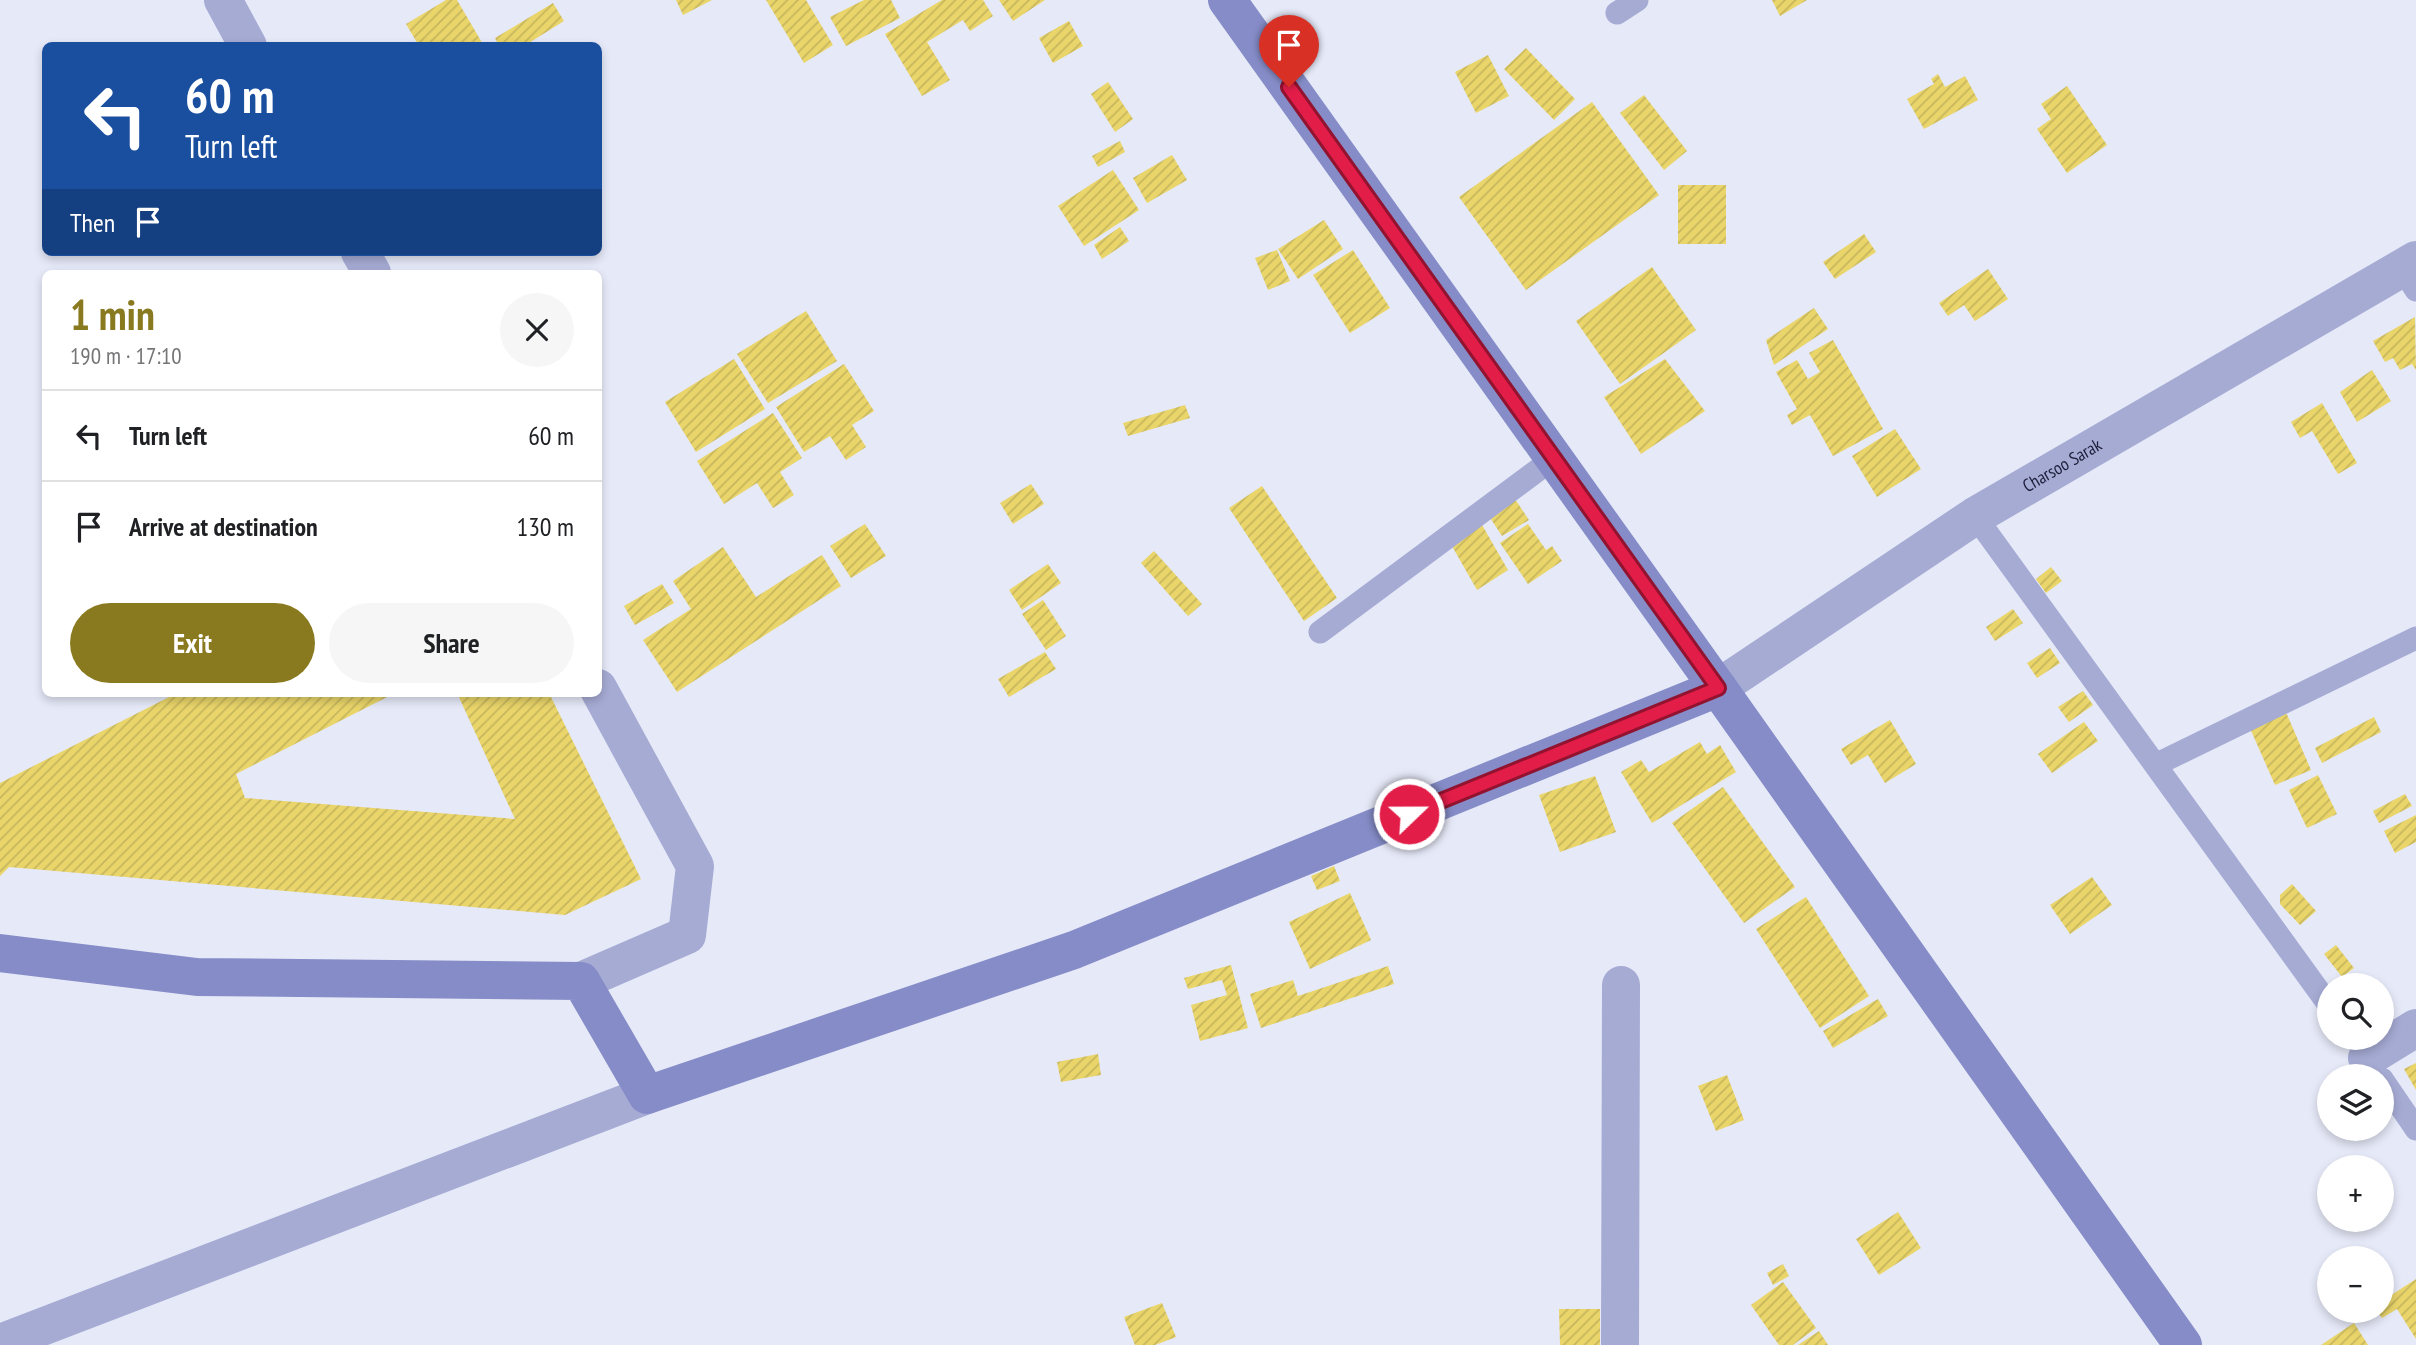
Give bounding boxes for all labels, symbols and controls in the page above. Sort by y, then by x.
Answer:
pin [1259,15,1319,87]
icon: arrive [1270,26,1308,64]
text: 60 m [185,63,274,127]
icon: left [70,70,161,161]
text: Turn left [185,125,277,167]
icon: arrive [129,203,167,241]
text: Then [70,206,115,239]
text: 1 min [70,287,155,342]
button: close [500,293,574,367]
text: 190 m · 17:10 [70,341,182,370]
icon: left [70,417,108,455]
text: Turn left [129,419,207,452]
text: 60 m [528,419,574,452]
street label: Charsoo Sarak [2018,433,2106,497]
icon: arrive [70,508,108,546]
text: Arrive at destination [129,510,318,543]
text: 130 m [516,510,574,543]
button: Exit [70,603,315,683]
button: Share [329,603,574,683]
position arrow [1372,777,1446,851]
map controls [2317,973,2394,1323]
button: search [2317,973,2394,1050]
button: layers [2317,1064,2394,1141]
button: + [2317,1155,2394,1232]
button: − [2317,1246,2394,1323]

